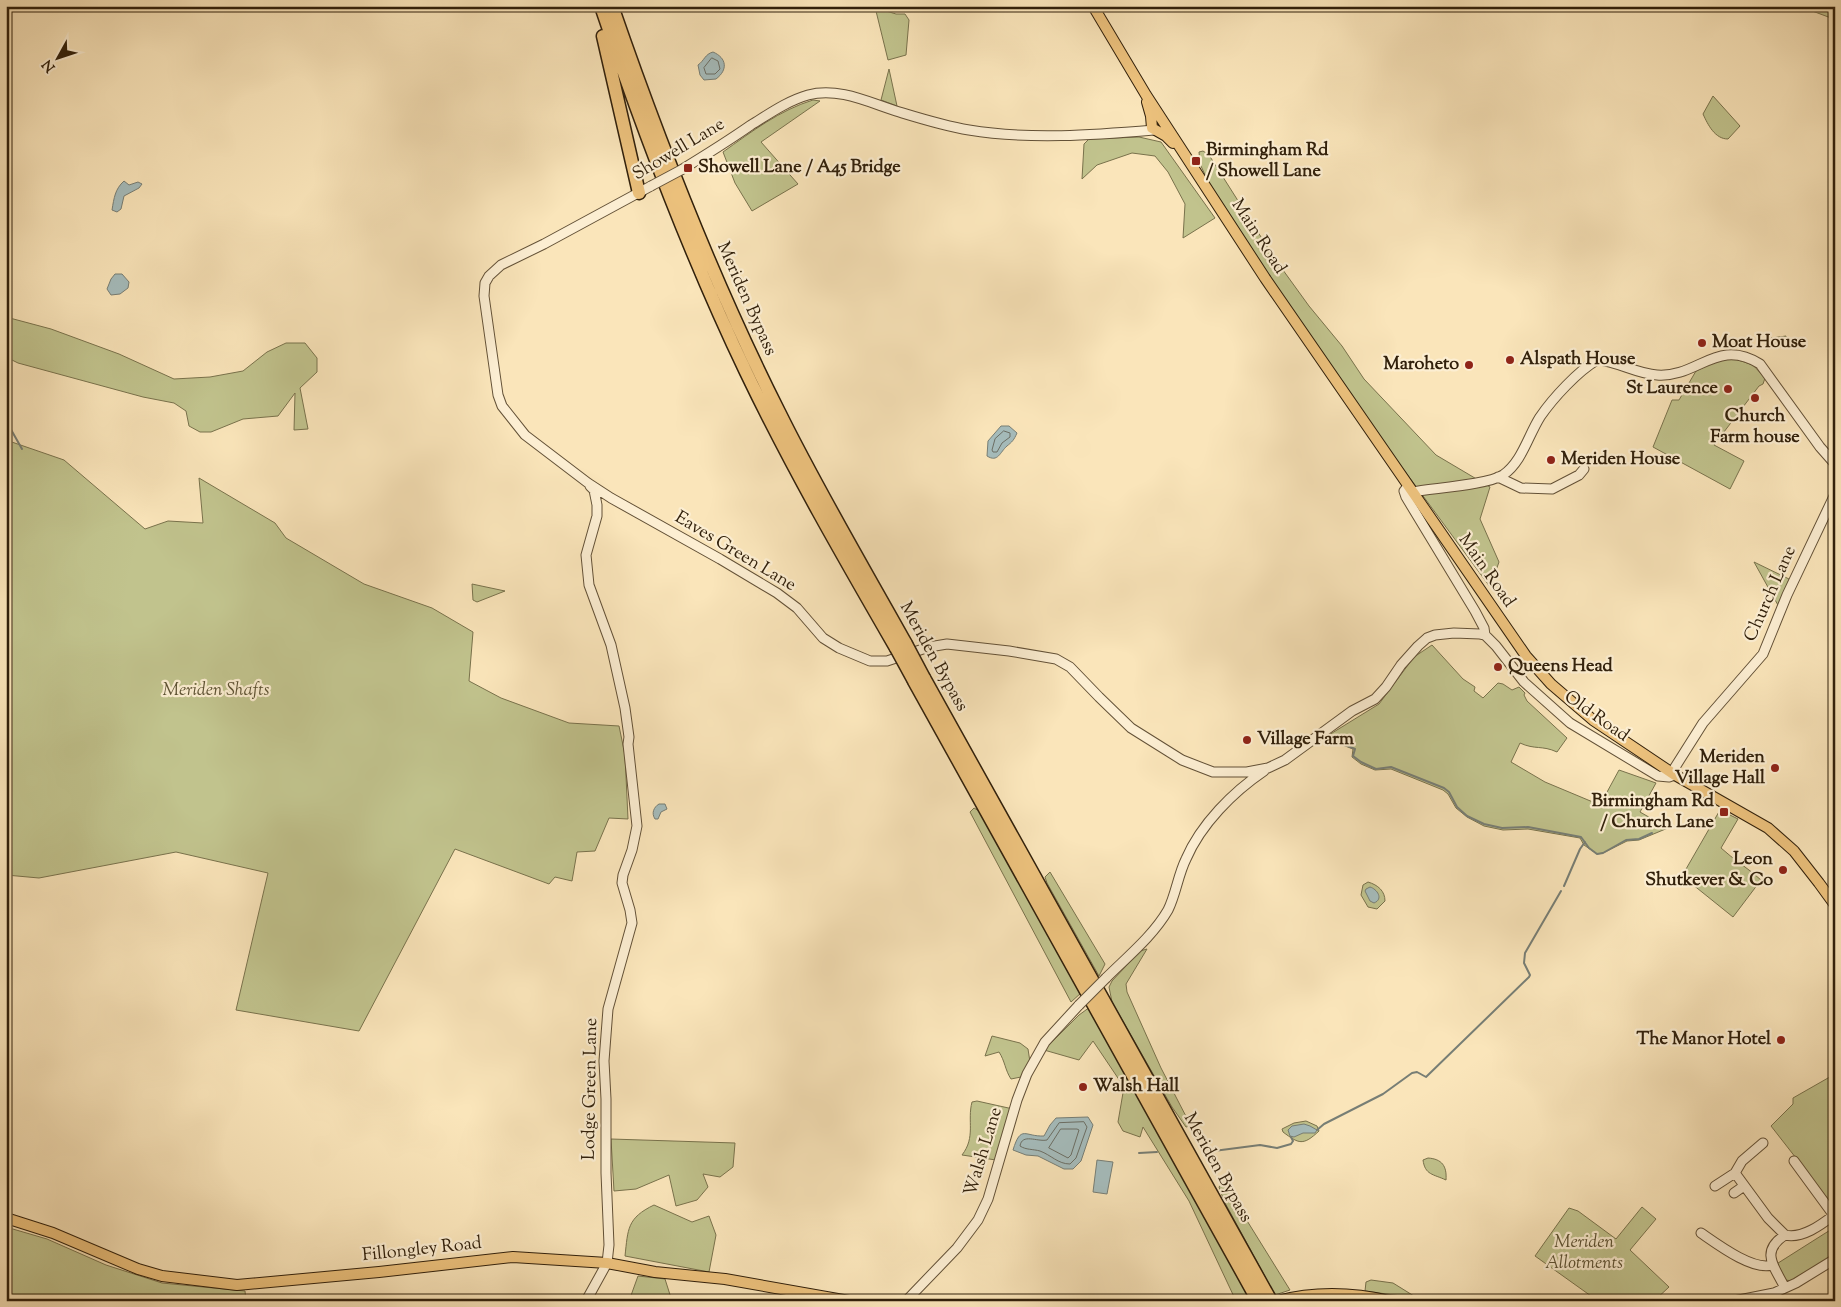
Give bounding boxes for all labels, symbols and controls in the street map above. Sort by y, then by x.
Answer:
north arrow [32,32,82,82]
text: N [38,54,61,76]
street label: Showell Lane [628,112,730,188]
place label: Birmingham Rd / Showell Lane [1206,138,1329,185]
place label: Showell Lane / A45 Bridge [698,155,901,181]
marker: Birmingham Rd / Showell Lane [1190,155,1202,167]
marker: Showell Lane / A45 Bridge [682,162,694,174]
street label: Main Road [1224,194,1292,280]
street label: Meriden Bypass [709,238,783,360]
place label: Moat House [1712,330,1807,356]
marker: Moat House [1696,337,1708,349]
place label: Alspath House [1520,347,1636,373]
place label: Maroheto [1383,352,1459,378]
marker: Alspath House [1504,354,1516,366]
marker: Maroheto [1463,359,1475,371]
place label: St Laurence [1626,376,1719,402]
marker: St Laurence [1722,383,1734,395]
marker: Church Farm house [1749,392,1761,404]
place label: Church Farm house [1710,404,1800,451]
place label: Meriden House [1561,447,1681,473]
marker: Meriden House [1545,454,1557,466]
street label: Eaves Green Lane [669,505,801,599]
street label: Main Road [1451,529,1521,613]
street label: Church Lane [1738,542,1804,646]
street label: Meriden Bypass [892,597,974,717]
place label: Queens Head [1508,654,1613,680]
marker: Queens Head [1492,661,1504,673]
park label: Meriden Shafts [163,678,269,704]
street label: Old Road [1558,685,1634,749]
place label: Village Farm [1257,727,1354,753]
marker: Village Farm [1241,734,1253,746]
place label: Meriden Village Hall [1675,745,1766,792]
marker: Meriden Village Hall [1769,762,1781,774]
place label: Birmingham Rd / Church Lane [1591,789,1715,836]
marker: Birmingham Rd / Church Lane [1718,806,1730,818]
place label: Leon Shutkever & Co [1645,847,1773,894]
marker: Leon Shutkever & Co [1777,864,1789,876]
street label: Lodge Green Lane [577,1018,605,1160]
place label: The Manor Hotel [1637,1027,1772,1053]
marker: The Manor Hotel [1775,1034,1787,1046]
place label: Walsh Hall [1093,1074,1180,1100]
marker: Walsh Hall [1077,1081,1089,1093]
street label: Walsh Lane [958,1104,1010,1200]
street label: Meriden Bypass [1176,1108,1258,1228]
park label: Meriden Allotments [1545,1230,1623,1277]
street label: Fillongley Road [361,1231,483,1269]

